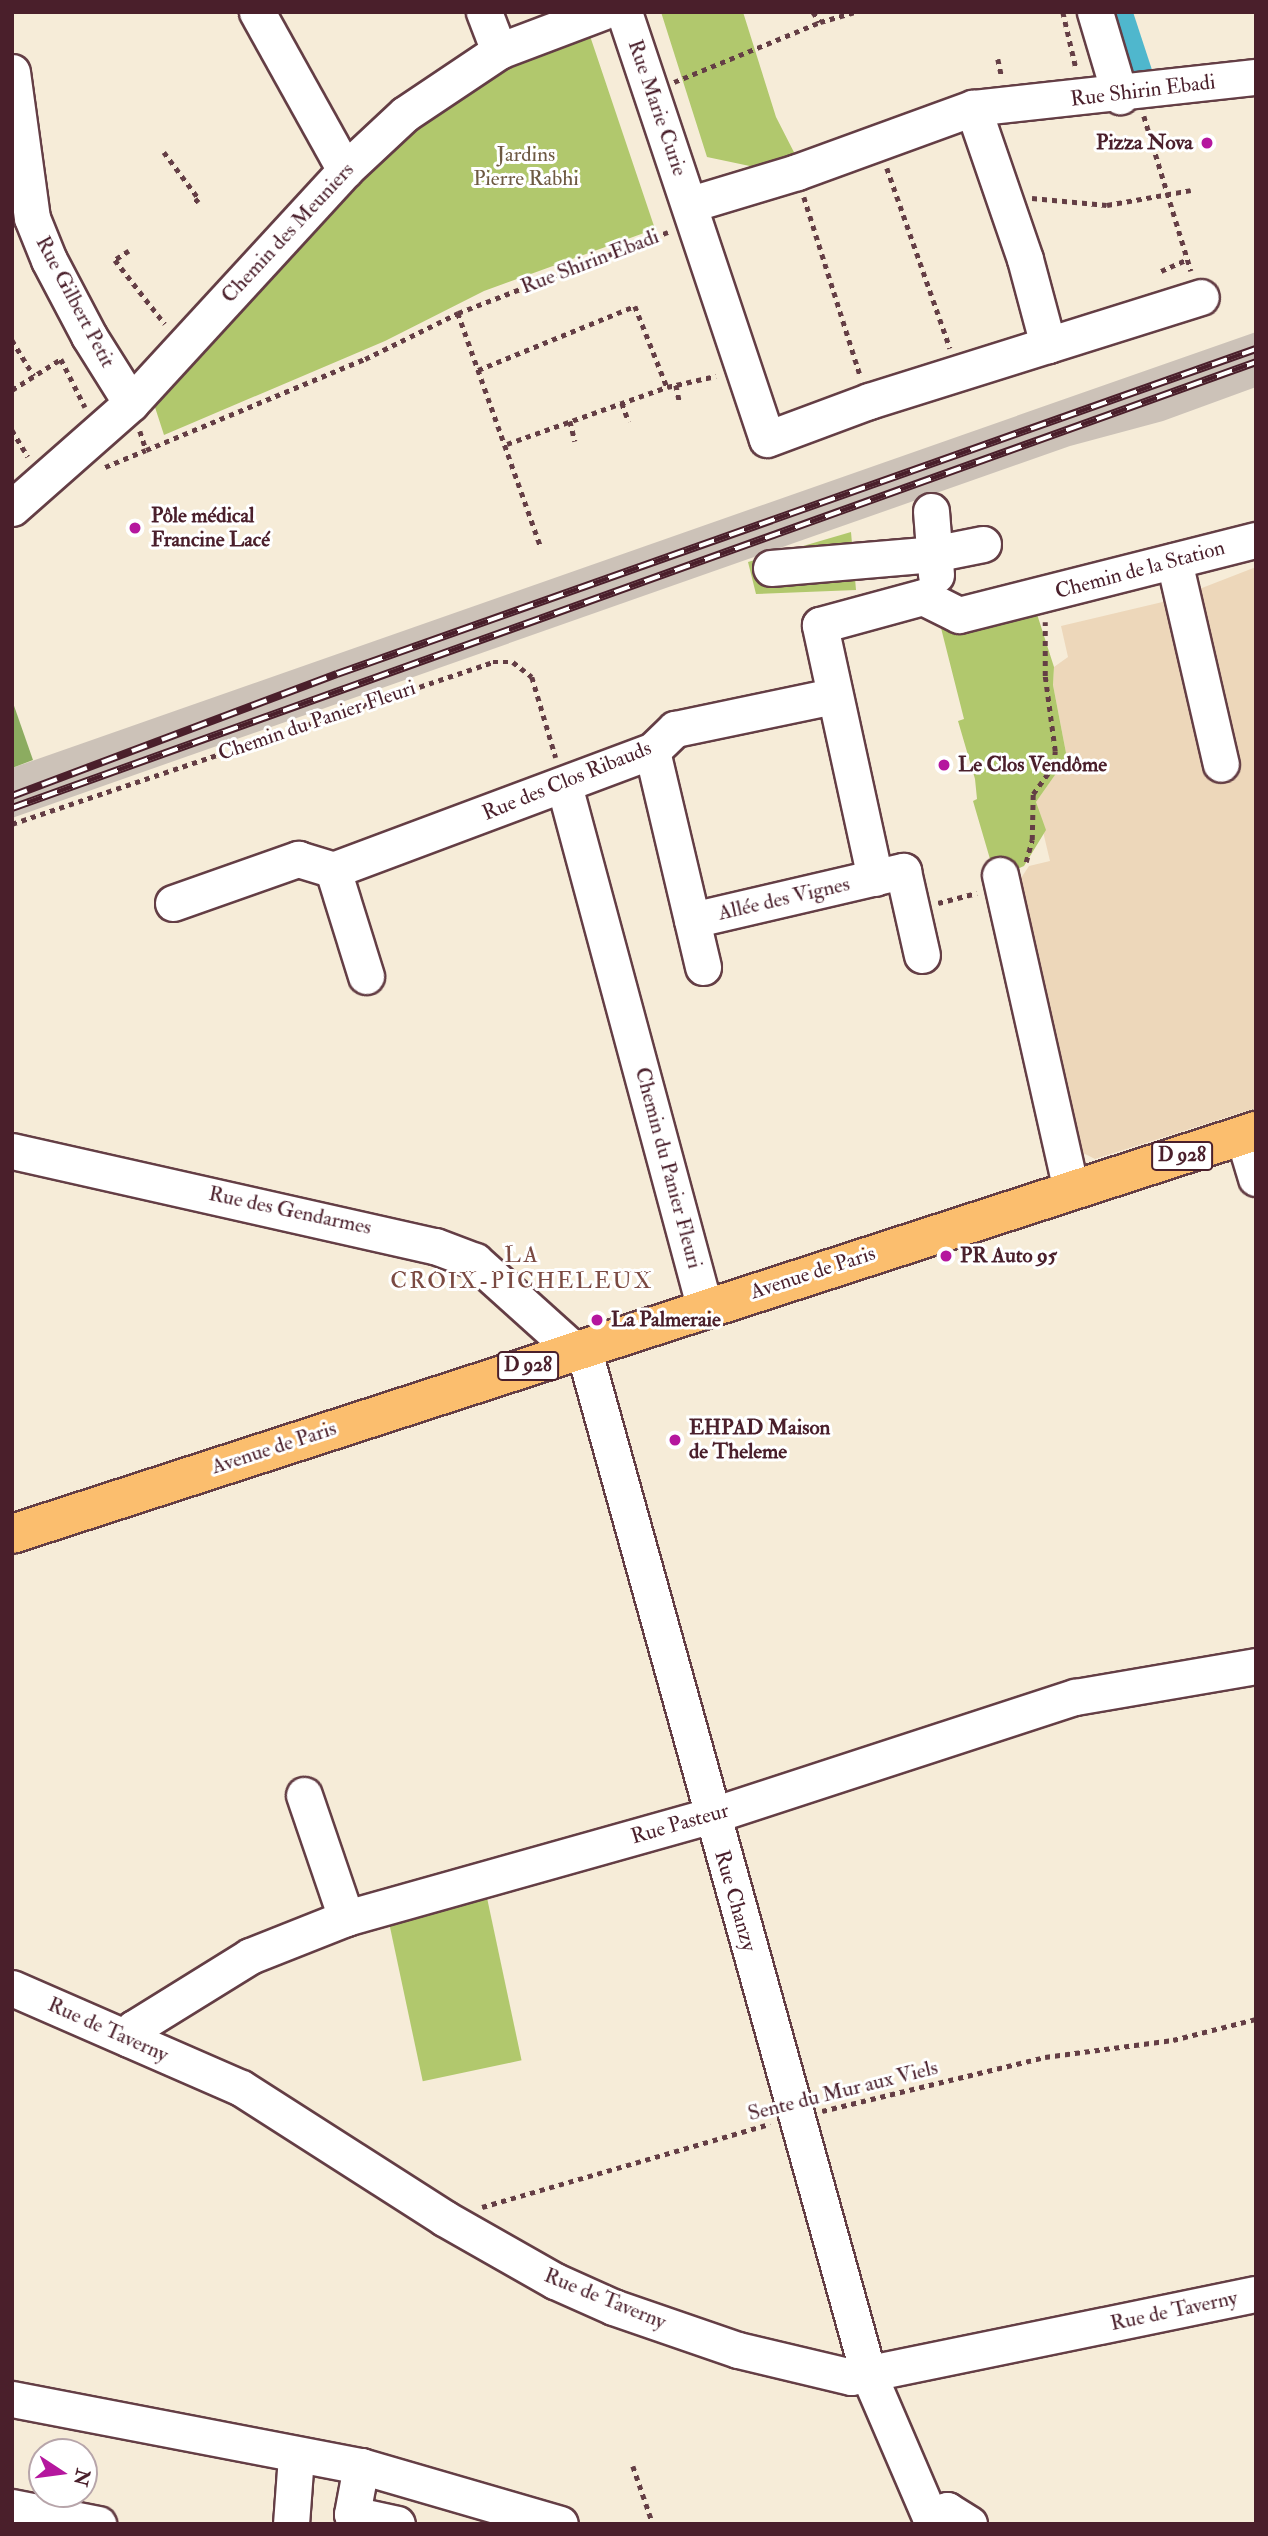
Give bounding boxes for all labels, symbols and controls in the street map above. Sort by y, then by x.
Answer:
street label: Rue Marie Curie [622,37,692,179]
street label: Rue Shirin Ebadi [1069,70,1217,112]
place label: Pizza Nova [1096,130,1193,156]
marker: Pizza Nova [1199,135,1215,151]
park label: Jardins Pierre Rabhi [473,142,579,192]
street label: Chemin des Meuniers [216,158,360,308]
street label: Rue Shirin Ebadi [517,224,663,300]
street label: Rue Gilbert Petit [30,232,120,372]
place label: Pôle médical Francine Lacé [151,503,270,553]
marker: Pôle médical Francine Lacé [125,518,145,538]
street label: Chemin de la Station [1052,535,1228,605]
street label: Chemin du Panier Fleuri [215,675,419,767]
street label: Rue des Clos Ribauds [479,736,655,826]
place label: Le Clos Vendôme [958,752,1107,778]
marker: Le Clos Vendôme [936,757,952,773]
street label: Allée des Vignes [716,872,852,926]
street label: Chemin du Panier Fleuri [629,1065,707,1271]
road number: D 928 [1150,1140,1214,1172]
street label: Rue des Gendarmes [206,1181,374,1241]
district label: LA CROIX-PICHELEUX [392,1241,652,1295]
street label: Avenue de Paris [747,1241,879,1305]
place label: PR Auto 95 [960,1243,1057,1269]
marker: PR Auto 95 [938,1248,954,1264]
place label: La Palmeraie [611,1307,721,1333]
marker: La Palmeraie [589,1312,605,1328]
road number: D 928 [496,1350,560,1382]
place label: EHPAD Maison de Theleme [689,1415,830,1465]
street label: Avenue de Paris [208,1416,340,1480]
marker: EHPAD Maison de Theleme [667,1432,683,1448]
street label: Rue Pasteur [628,1798,732,1850]
street label: Rue Chanzy [709,1847,761,1955]
street label: Rue de Taverny [44,1992,172,2068]
street label: Sente du Mur aux Viels [745,2055,941,2127]
street label: Rue de Taverny [540,2263,670,2335]
street label: Rue de Taverny [1108,2285,1240,2337]
north arrow [28,2438,98,2508]
text: N [68,2466,95,2488]

